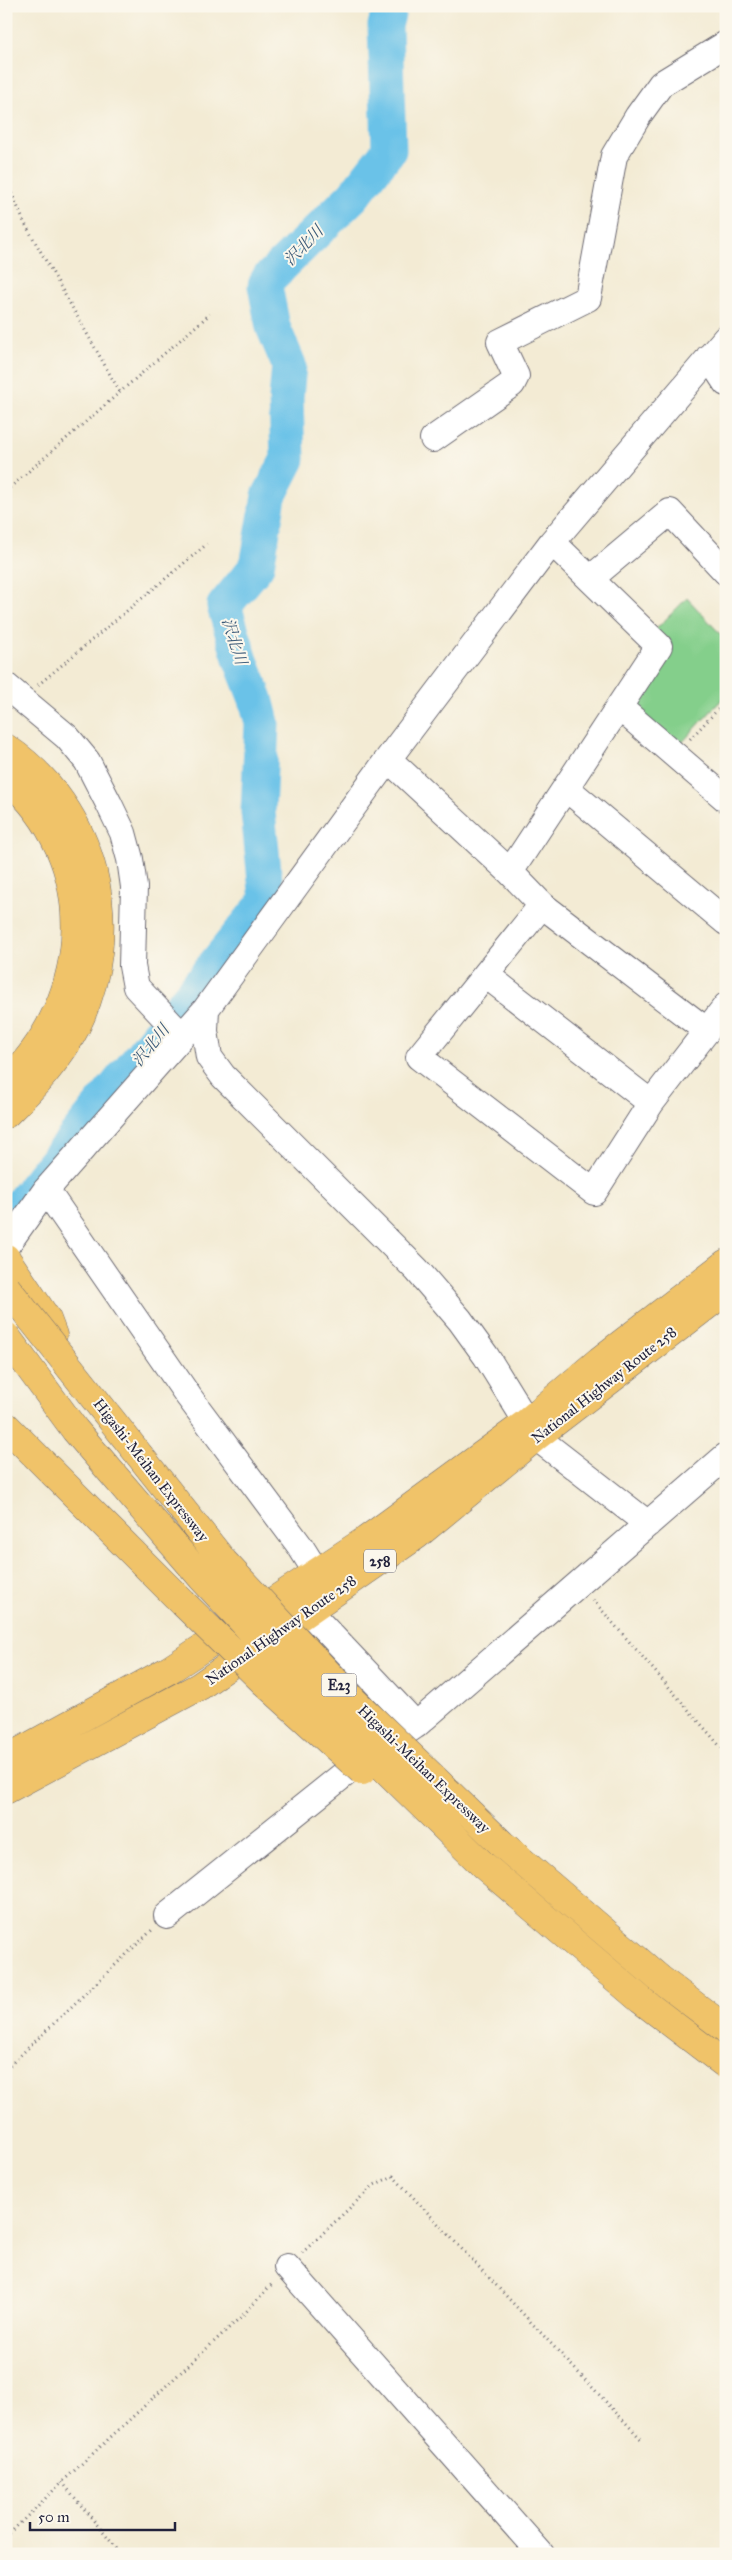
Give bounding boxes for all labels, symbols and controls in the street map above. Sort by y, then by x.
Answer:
water label: 沢北川 [280,220,328,269]
water label: 沢北川 [218,615,252,669]
water label: 沢北川 [128,1019,174,1070]
street label: National Highway Route 258 [528,1323,680,1447]
street label: Higashi-Meihan Expressway [89,1395,213,1546]
road number: 258 [364,1550,396,1572]
street label: National Highway Route 258 [202,1571,360,1689]
road number: E23 [322,1674,356,1696]
street label: Higashi-Meihan Expressway [354,1701,495,1838]
scale bar [30,2500,175,2532]
text: 50 m [38,2508,70,2526]

